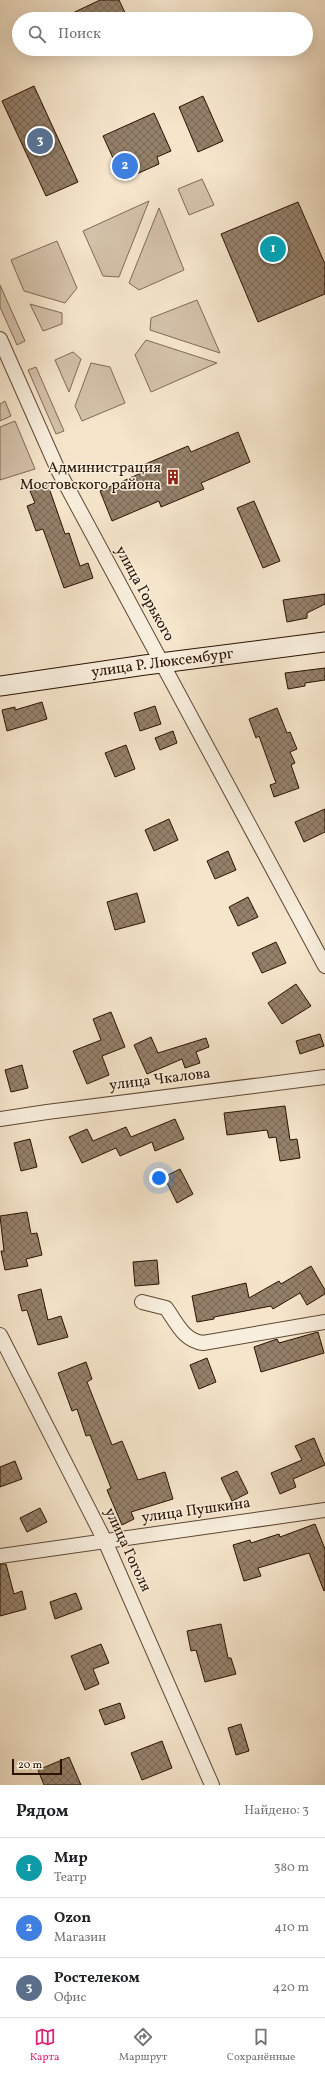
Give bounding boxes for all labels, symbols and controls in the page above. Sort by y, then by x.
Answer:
search box [12,12,313,56]
icon: search [26,23,48,45]
text: Поиск [58,24,101,45]
pin: 3 [27,126,53,156]
pin: 2 [112,151,138,181]
pin: 1 [260,234,286,264]
place label: Администрация Мостовского района [20,458,161,496]
building icon: Администрация Мостовского района [164,468,182,486]
street label: улица Горького [109,542,179,646]
street label: улица Р. Люксембург [90,643,235,683]
street label: улица Чкалова [108,1063,212,1097]
your location [149,1168,169,1188]
street label: улица Пушкина [140,1493,252,1529]
street label: улица Гоголя [98,1505,156,1596]
scale bar [12,1757,62,1776]
text: 20 m [18,1758,42,1773]
text: Рядом [16,1800,69,1823]
text: Найдено: 3 [244,1802,309,1820]
text: Мир [54,1848,88,1869]
text: 1 [26,1859,32,1877]
text: 380 m [274,1859,309,1877]
text: Театр [54,1869,87,1887]
text: Ozon [54,1908,91,1929]
text: 2 [26,1919,32,1937]
text: 410 m [274,1919,309,1937]
text: Магазин [54,1929,106,1947]
text: Ростелеком [54,1968,140,1989]
text: 3 [26,1979,32,1997]
text: 420 m [272,1979,309,1997]
text: Офис [54,1989,86,2007]
tab: Карта [30,2026,60,2065]
tab: Маршрут [119,2026,167,2065]
tab: Сохранённые [227,2026,295,2065]

